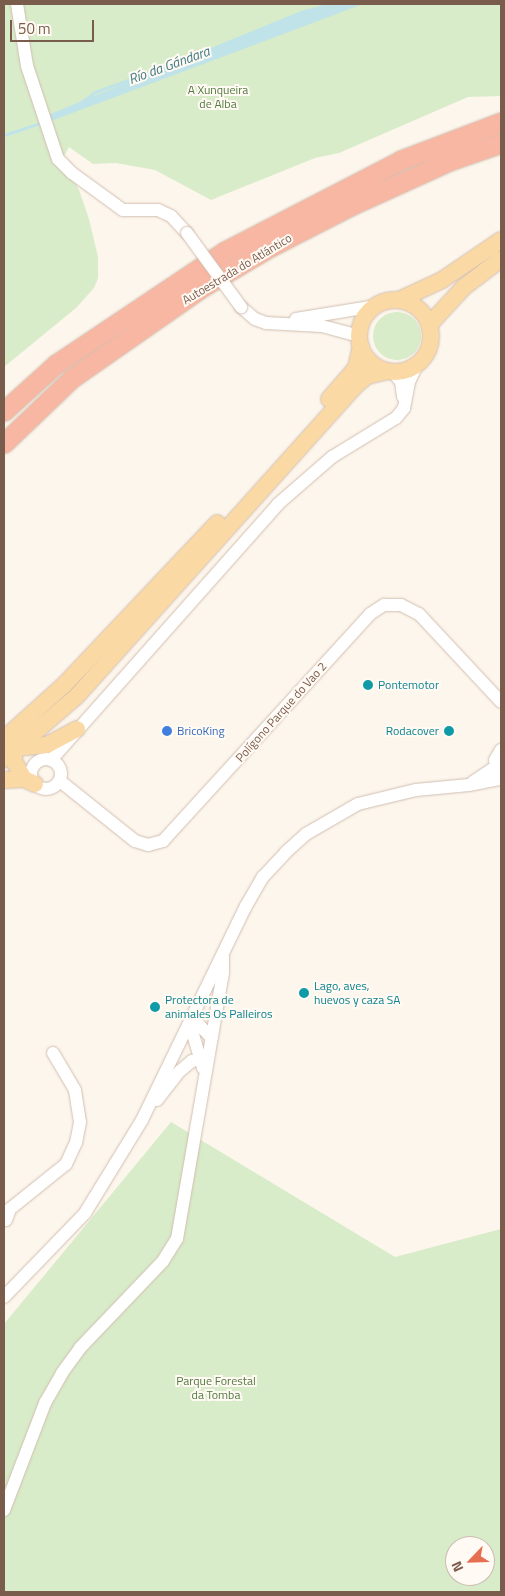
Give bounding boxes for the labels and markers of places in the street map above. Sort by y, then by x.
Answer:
place label: Pontemotor [378,678,439,692]
marker: Pontemotor [362,679,374,691]
place label: BricoKing [177,724,225,738]
place label: Rodacover [386,724,439,738]
marker: BricoKing [161,725,173,737]
marker: Rodacover [443,725,455,737]
place label: Lago, aves, huevos y caza SA [314,979,400,1007]
marker: Lago, aves, huevos y caza SA [298,987,310,999]
place label: Protectora de animales Os Palleiros [165,993,273,1021]
marker: Protectora de animales Os Palleiros [149,1001,161,1013]

